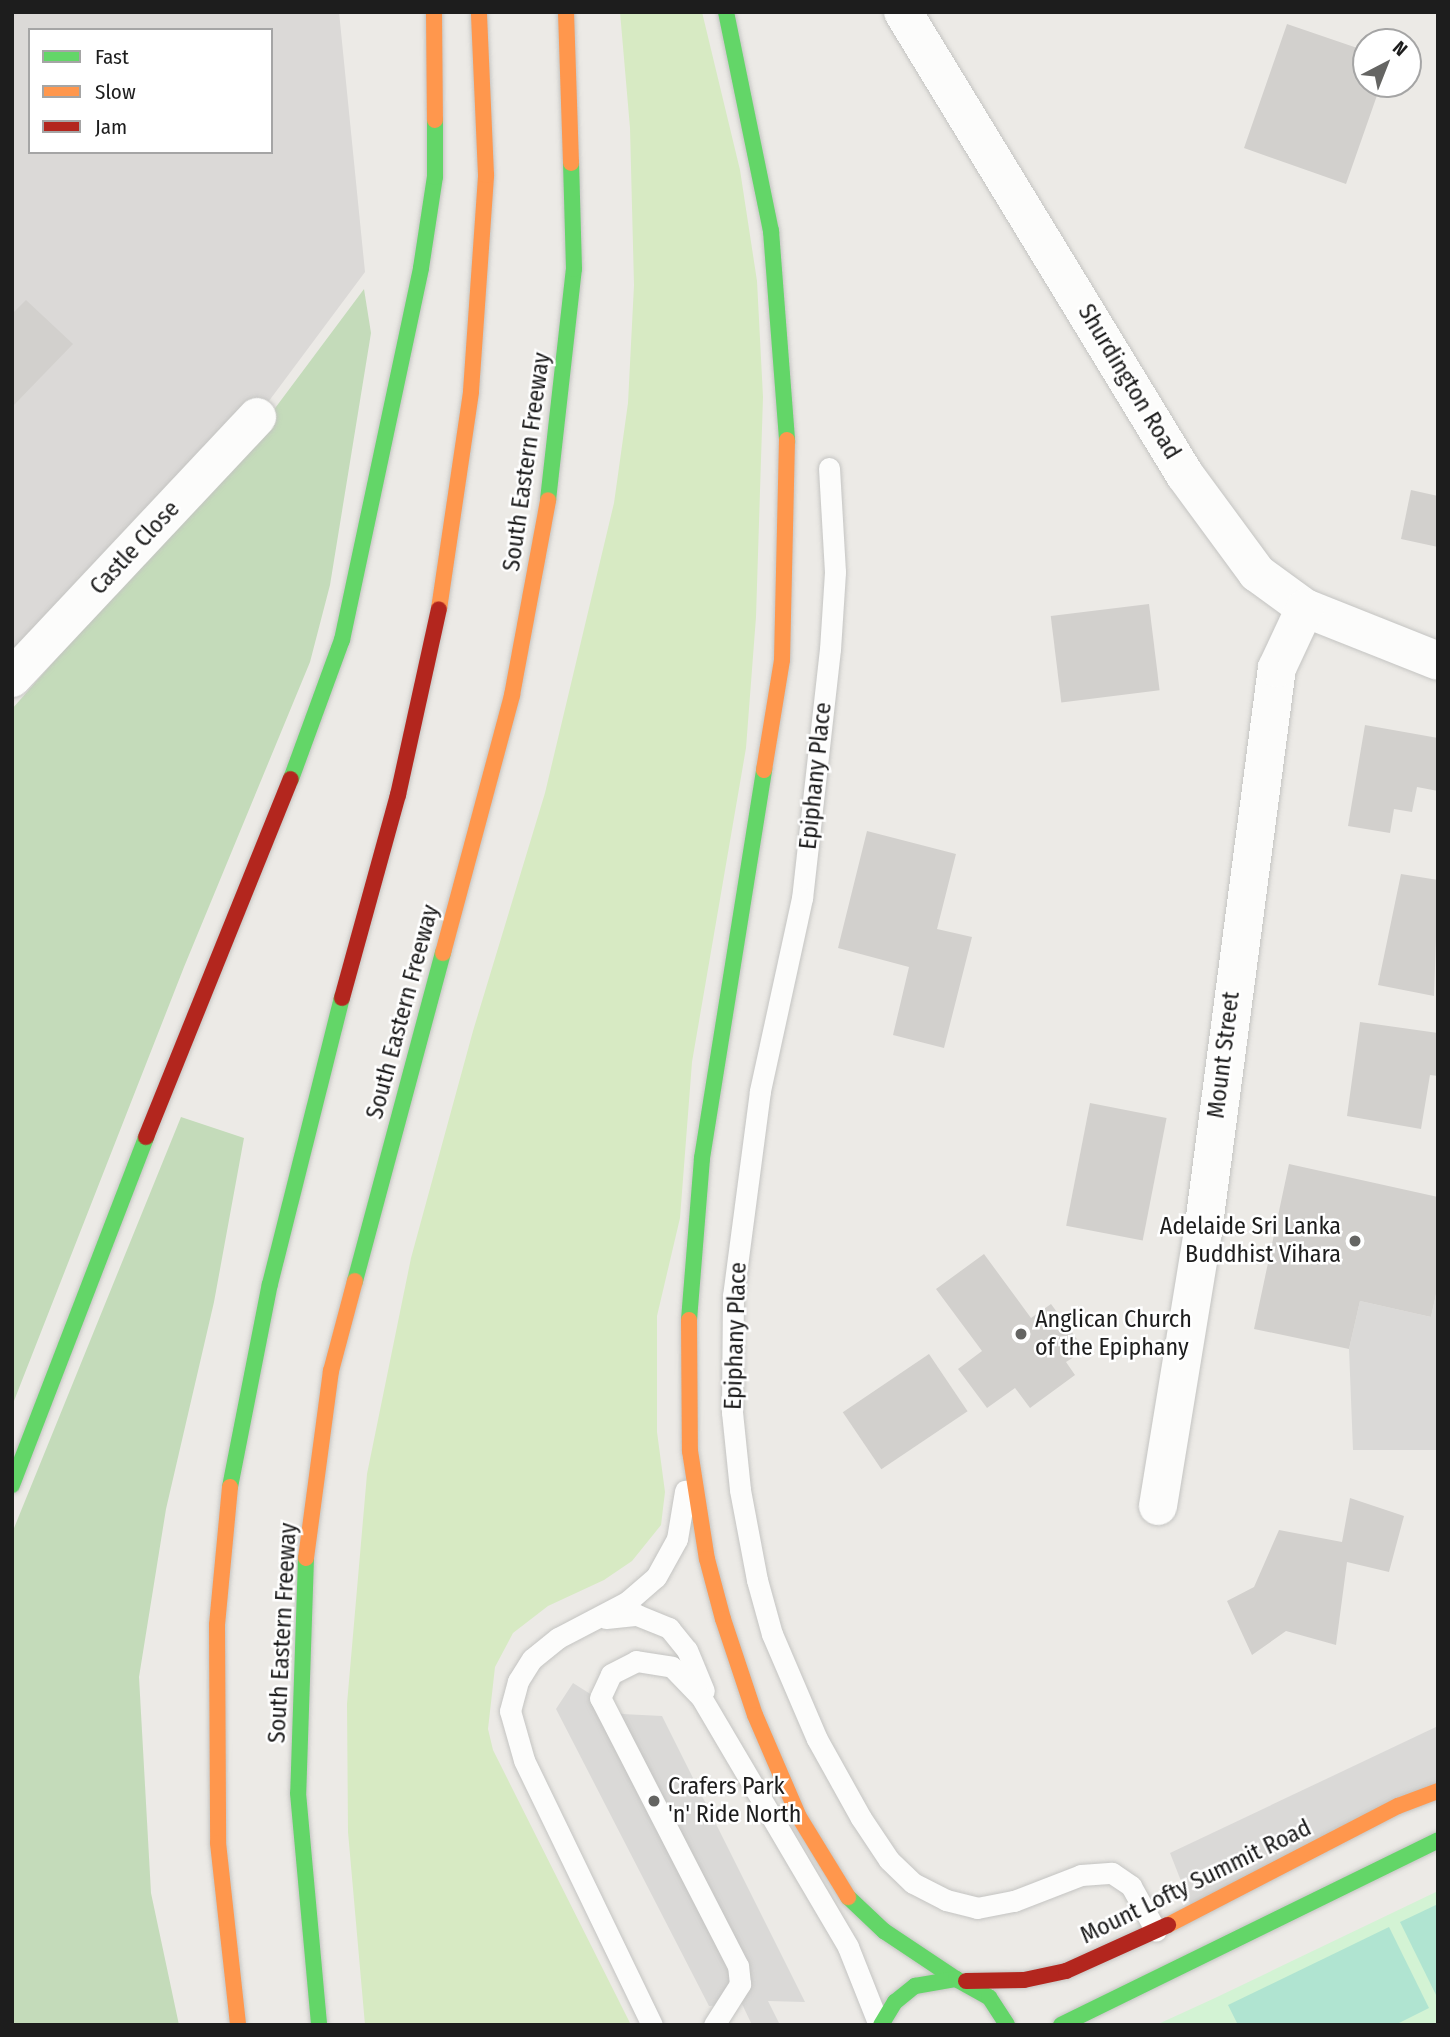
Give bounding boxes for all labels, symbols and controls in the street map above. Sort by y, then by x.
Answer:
legend [28,28,273,154]
north arrow [1352,28,1422,98]
text: N [1388,36,1412,61]
text: Fast [95,44,129,70]
text: Slow [95,79,136,105]
text: Jam [95,114,127,140]
street label: Shurdington Road [1071,299,1187,465]
street label: South Eastern Freeway [497,351,557,573]
street label: Castle Close [84,495,186,601]
street label: Epiphany Place [794,701,838,851]
street label: South Eastern Freeway [361,902,445,1122]
street label: Mount Street [1202,990,1246,1120]
place label: Adelaide Sri Lanka Buddhist Vihara [1160,1213,1341,1269]
marker: Adelaide Sri Lanka Buddhist Vihara [1347,1233,1363,1249]
street label: Epiphany Place [719,1262,753,1410]
place label: Anglican Church of the Epiphany [1035,1306,1192,1362]
marker: Anglican Church of the Epiphany [1013,1326,1029,1342]
street label: South Eastern Freeway [263,1522,303,1744]
place label: Crafers Park 'n' Ride North [668,1773,801,1829]
marker: Crafers Park 'n' Ride North [646,1793,662,1809]
street label: Mount Lofty Summit Road [1076,1814,1316,1950]

